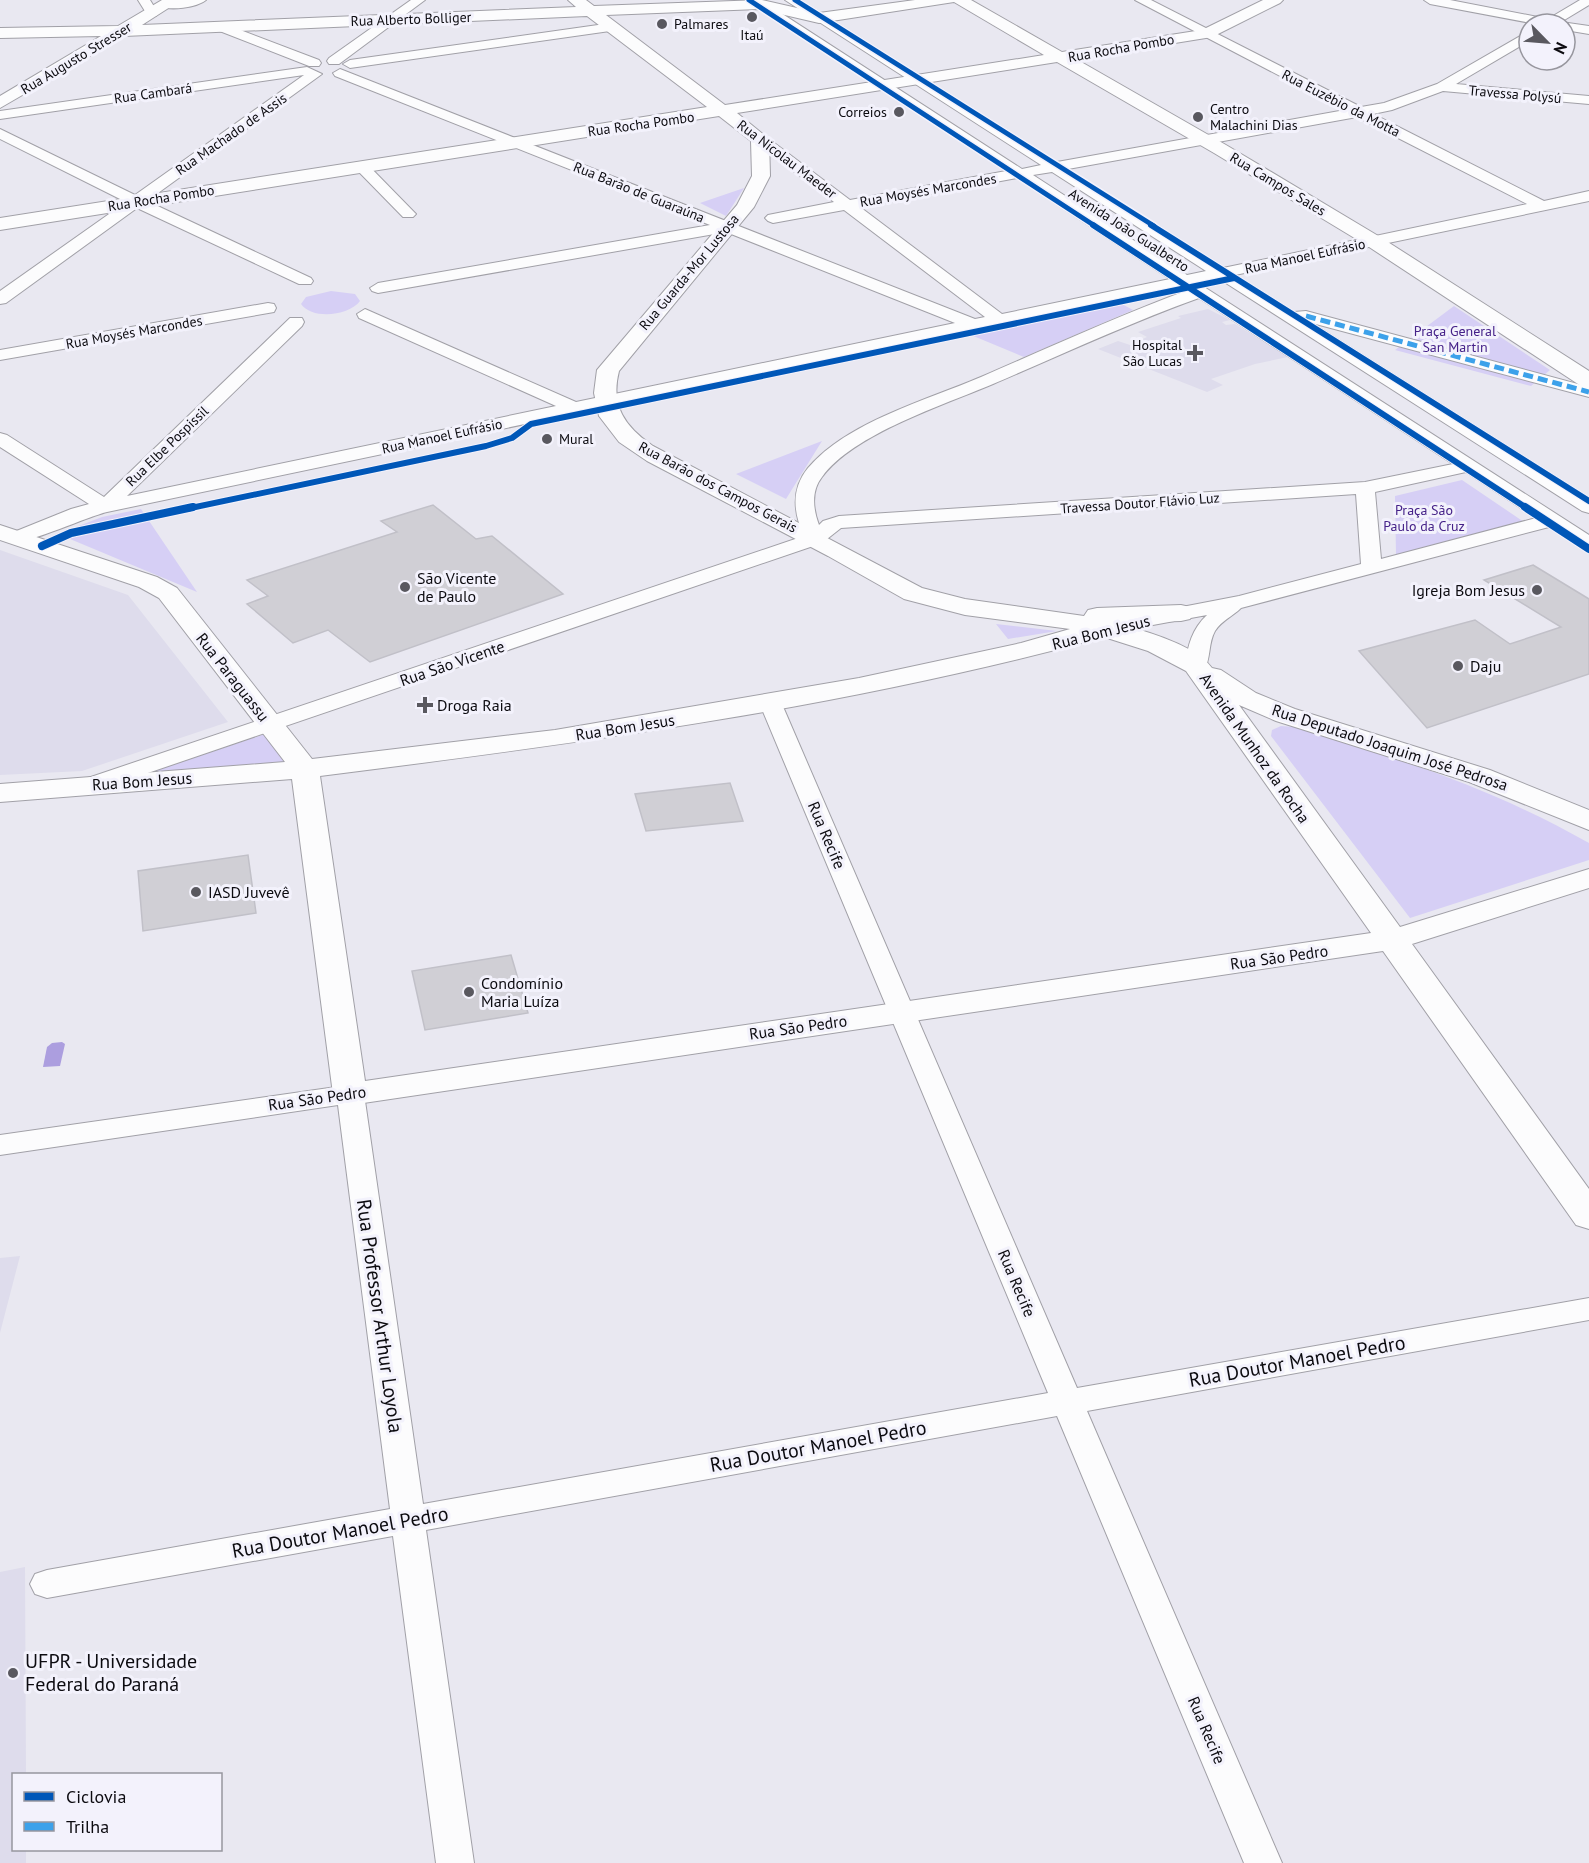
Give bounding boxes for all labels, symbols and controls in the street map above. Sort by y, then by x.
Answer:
street label: Rua Alberto Bolliger [350,8,472,30]
marker: Itaú [745,10,759,24]
north arrow [1517,12,1577,72]
place label: Palmares [674,15,729,33]
marker: Palmares [655,17,669,31]
street label: Rua Augusto Stresser [17,18,135,98]
place label: Itaú [740,26,764,44]
street label: Rua Rocha Pombo [1067,30,1175,66]
text: N [1549,39,1572,57]
street label: Rua Euzébio da Motta [1279,65,1403,141]
street label: Rua Cambará [113,79,193,107]
street label: Travessa Polysú [1468,81,1562,107]
street label: Rua Machado de Assis [172,89,290,179]
place label: Centro Malachini Dias [1210,100,1298,134]
place label: Correios [838,103,887,121]
marker: Correios [892,105,906,119]
street label: Rua Rocha Pombo [587,108,695,140]
marker: Centro Malachini Dias [1191,110,1205,124]
street label: Rua Nicolau Maeder [734,116,840,202]
street label: Rua Campos Sales [1227,148,1329,220]
street label: Rua Barão de Guaraúna [571,157,707,227]
street label: Rua Moysés Marcondes [858,169,998,211]
street label: Rua Rocha Pombo [107,181,215,215]
street label: Avenida João Gualberto [1065,184,1193,276]
street label: Rua Guarda-Mor Lustosa [635,210,743,334]
street label: Rua Manoel Eufrásio [1243,234,1367,278]
street label: Rua Moysés Marcondes [64,311,204,353]
park label: Praça General San Martin [1414,322,1496,356]
place label: Hospital São Lucas [1123,336,1182,370]
marker: Hospital São Lucas [1186,344,1204,362]
street label: Rua Elbe Pospissil [122,402,212,490]
street label: Rua Manoel Eufrásio [380,414,504,458]
place label: Mural [559,430,593,448]
marker: Mural [540,432,554,446]
street label: Rua Barão dos Campos Gerais [636,438,800,537]
street label: Travessa Doutor Flávio Luz [1060,488,1220,518]
park label: Praça São Paulo da Cruz [1383,501,1465,535]
place label: São Vicente de Paulo [417,568,496,606]
marker: São Vicente de Paulo [398,580,412,594]
place label: Igreja Bom Jesus [1412,580,1525,600]
marker: Igreja Bom Jesus [1530,583,1544,597]
street label: Rua Bom Jesus [1050,610,1152,654]
street label: Rua Paraguassu [192,629,274,725]
street label: Rua São Vicente [397,636,507,690]
place label: Daju [1470,656,1501,676]
marker: Daju [1451,659,1465,673]
street label: Avenida Munhoz da Rocha [1196,669,1314,827]
place label: Droga Raia [437,695,512,715]
marker: Droga Raia [418,698,432,712]
street label: Rua Deputado Joaquim José Pedrosa [1269,699,1511,795]
street label: Rua Bom Jesus [574,709,676,745]
street label: Rua Bom Jesus [91,768,193,794]
street label: Rua Recife [804,798,850,872]
place label: IASD Juvevê [208,882,290,902]
marker: IASD Juvevê [189,885,203,899]
street label: Rua São Pedro [1229,940,1329,974]
place label: Condomínio Maria Luíza [481,973,563,1011]
marker: Condomínio Maria Luíza [462,985,476,999]
street label: Rua São Pedro [748,1010,848,1044]
street label: Rua São Pedro [267,1081,367,1115]
street label: Rua Professor Arthur Loyola [351,1197,409,1435]
street label: Rua Recife [994,1246,1040,1320]
street label: Rua Doutor Manoel Pedro [1187,1329,1407,1393]
street label: Rua Doutor Manoel Pedro [708,1414,928,1478]
street label: Rua Doutor Manoel Pedro [230,1500,450,1564]
place label: UFPR - Universidade Federal do Paraná [25,1648,197,1697]
marker: UFPR - Universidade Federal do Paraná [6,1666,20,1680]
street label: Rua Recife [1184,1693,1230,1767]
legend [12,1773,222,1851]
text: Ciclovia [66,1785,126,1808]
text: Trilha [66,1815,109,1838]

